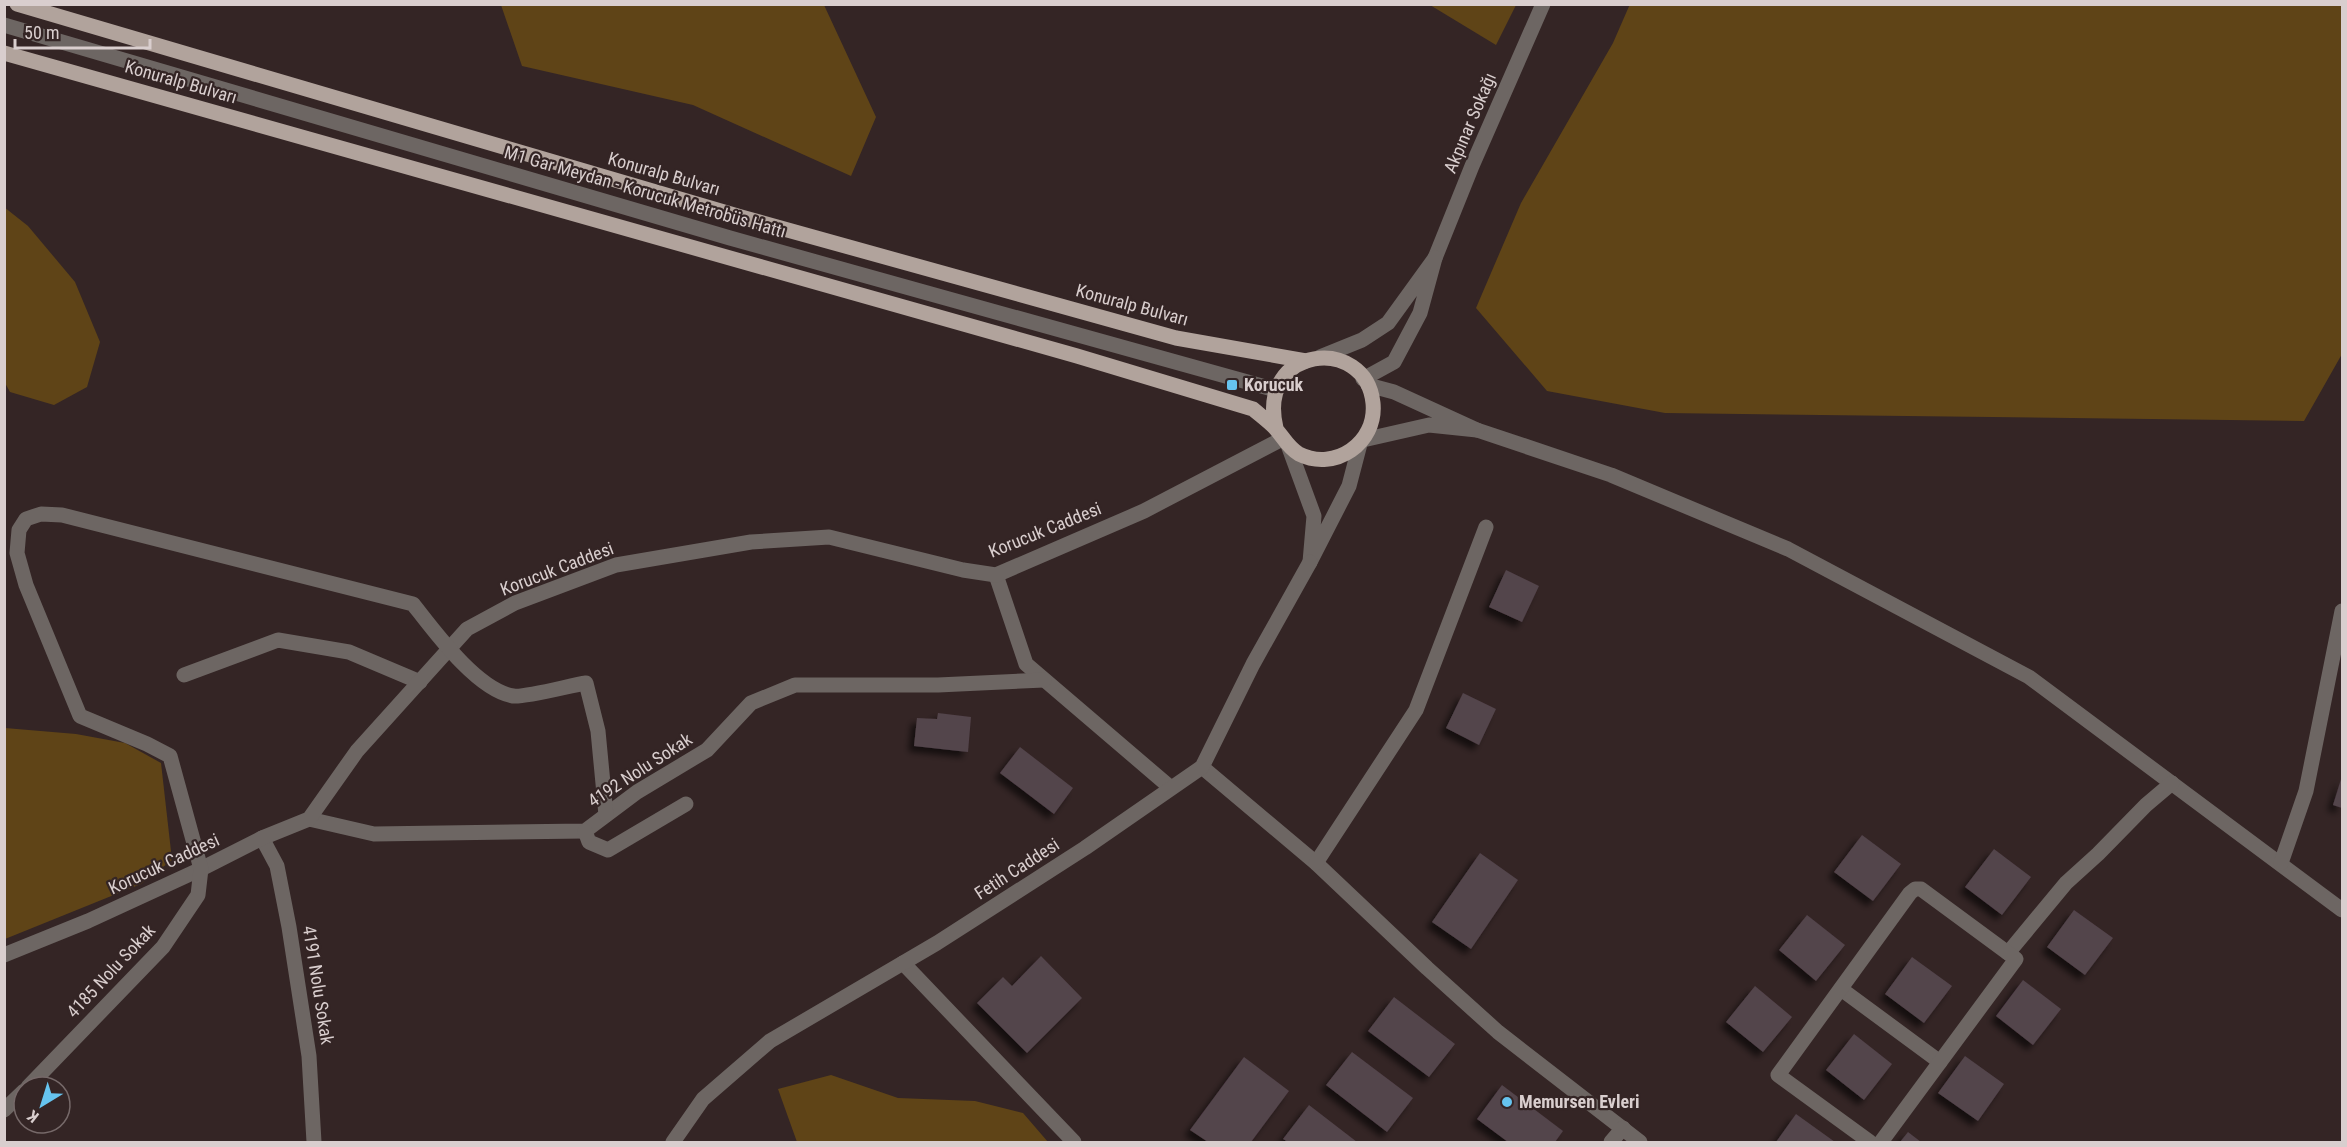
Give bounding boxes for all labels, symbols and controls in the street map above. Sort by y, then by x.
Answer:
scale bar [15,12,150,50]
text: 50 m [24,22,59,43]
street label: Konuralp Bulvarı [123,56,240,108]
street label: Akpınar Sokağı [1439,70,1500,176]
street label: M1 Gar Meydan - Korucuk Metrobüs Hattı [502,141,788,242]
street label: Konuralp Bulvarı [606,148,723,200]
street label: Konuralp Bulvarı [1074,279,1191,330]
place label: Korucuk [1244,374,1304,395]
marker: Korucuk [1225,378,1239,392]
street label: Korucuk Caddesi [985,497,1104,562]
street label: Korucuk Caddesi [497,537,616,600]
street label: 4192 Nolu Sokak [584,728,696,811]
street label: Korucuk Caddesi [105,829,222,898]
street label: Fetih Caddesi [970,833,1063,904]
street label: 4185 Nolu Sokak [62,920,159,1022]
street label: 4191 Nolu Sokak [299,924,338,1046]
north arrow [12,1075,72,1135]
place label: Memursen Evleri [1519,1091,1640,1112]
marker: Memursen Evleri [1500,1095,1514,1109]
text: K [24,1106,42,1127]

